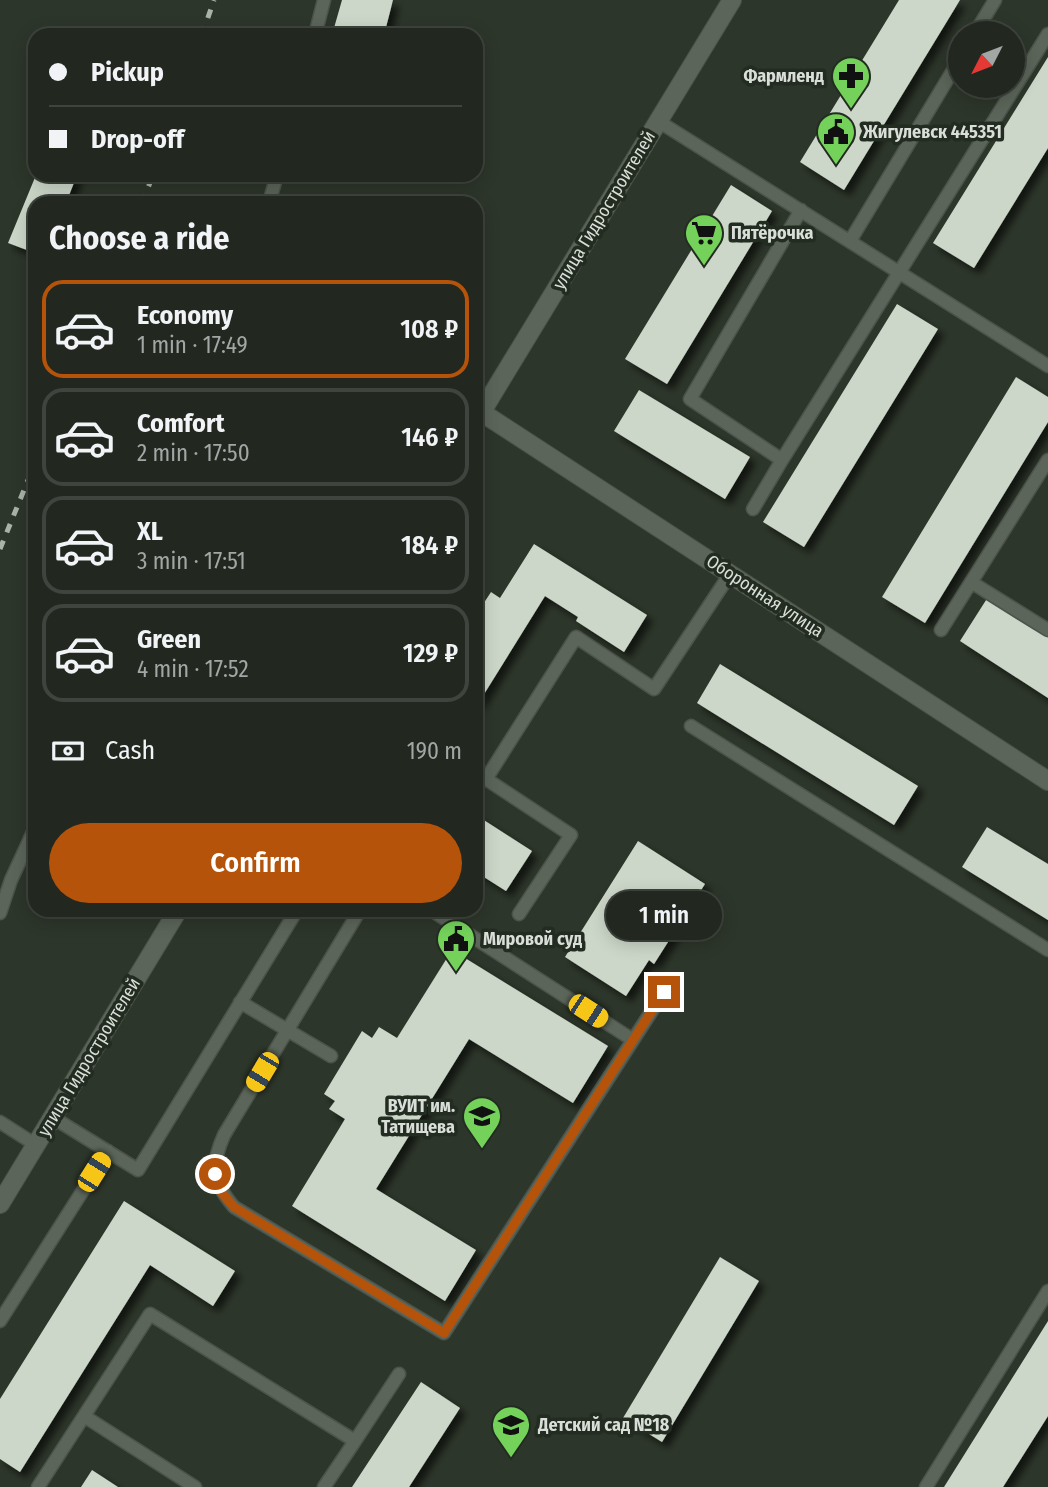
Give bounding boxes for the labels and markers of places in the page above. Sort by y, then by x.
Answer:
pharmacy icon: Фармленд [830,55,872,110]
place label: Фармленд [743,65,824,87]
public building icon: Жигулевск 445351 [815,111,857,166]
place label: Жигулевск 445351 [862,121,1002,143]
supermarket icon: Пятёрочка [683,212,725,267]
place label: Пятёрочка [731,222,813,244]
public building icon: Мировой суд [435,918,477,973]
place label: Мировой суд [483,928,582,950]
place label: ВУИТ им. Татищева [381,1095,455,1138]
school or university icon: ВУИТ им. Татищева [461,1095,503,1150]
school or university icon: Детский сад №18 [490,1404,532,1459]
place label: Детский сад №18 [537,1414,670,1436]

